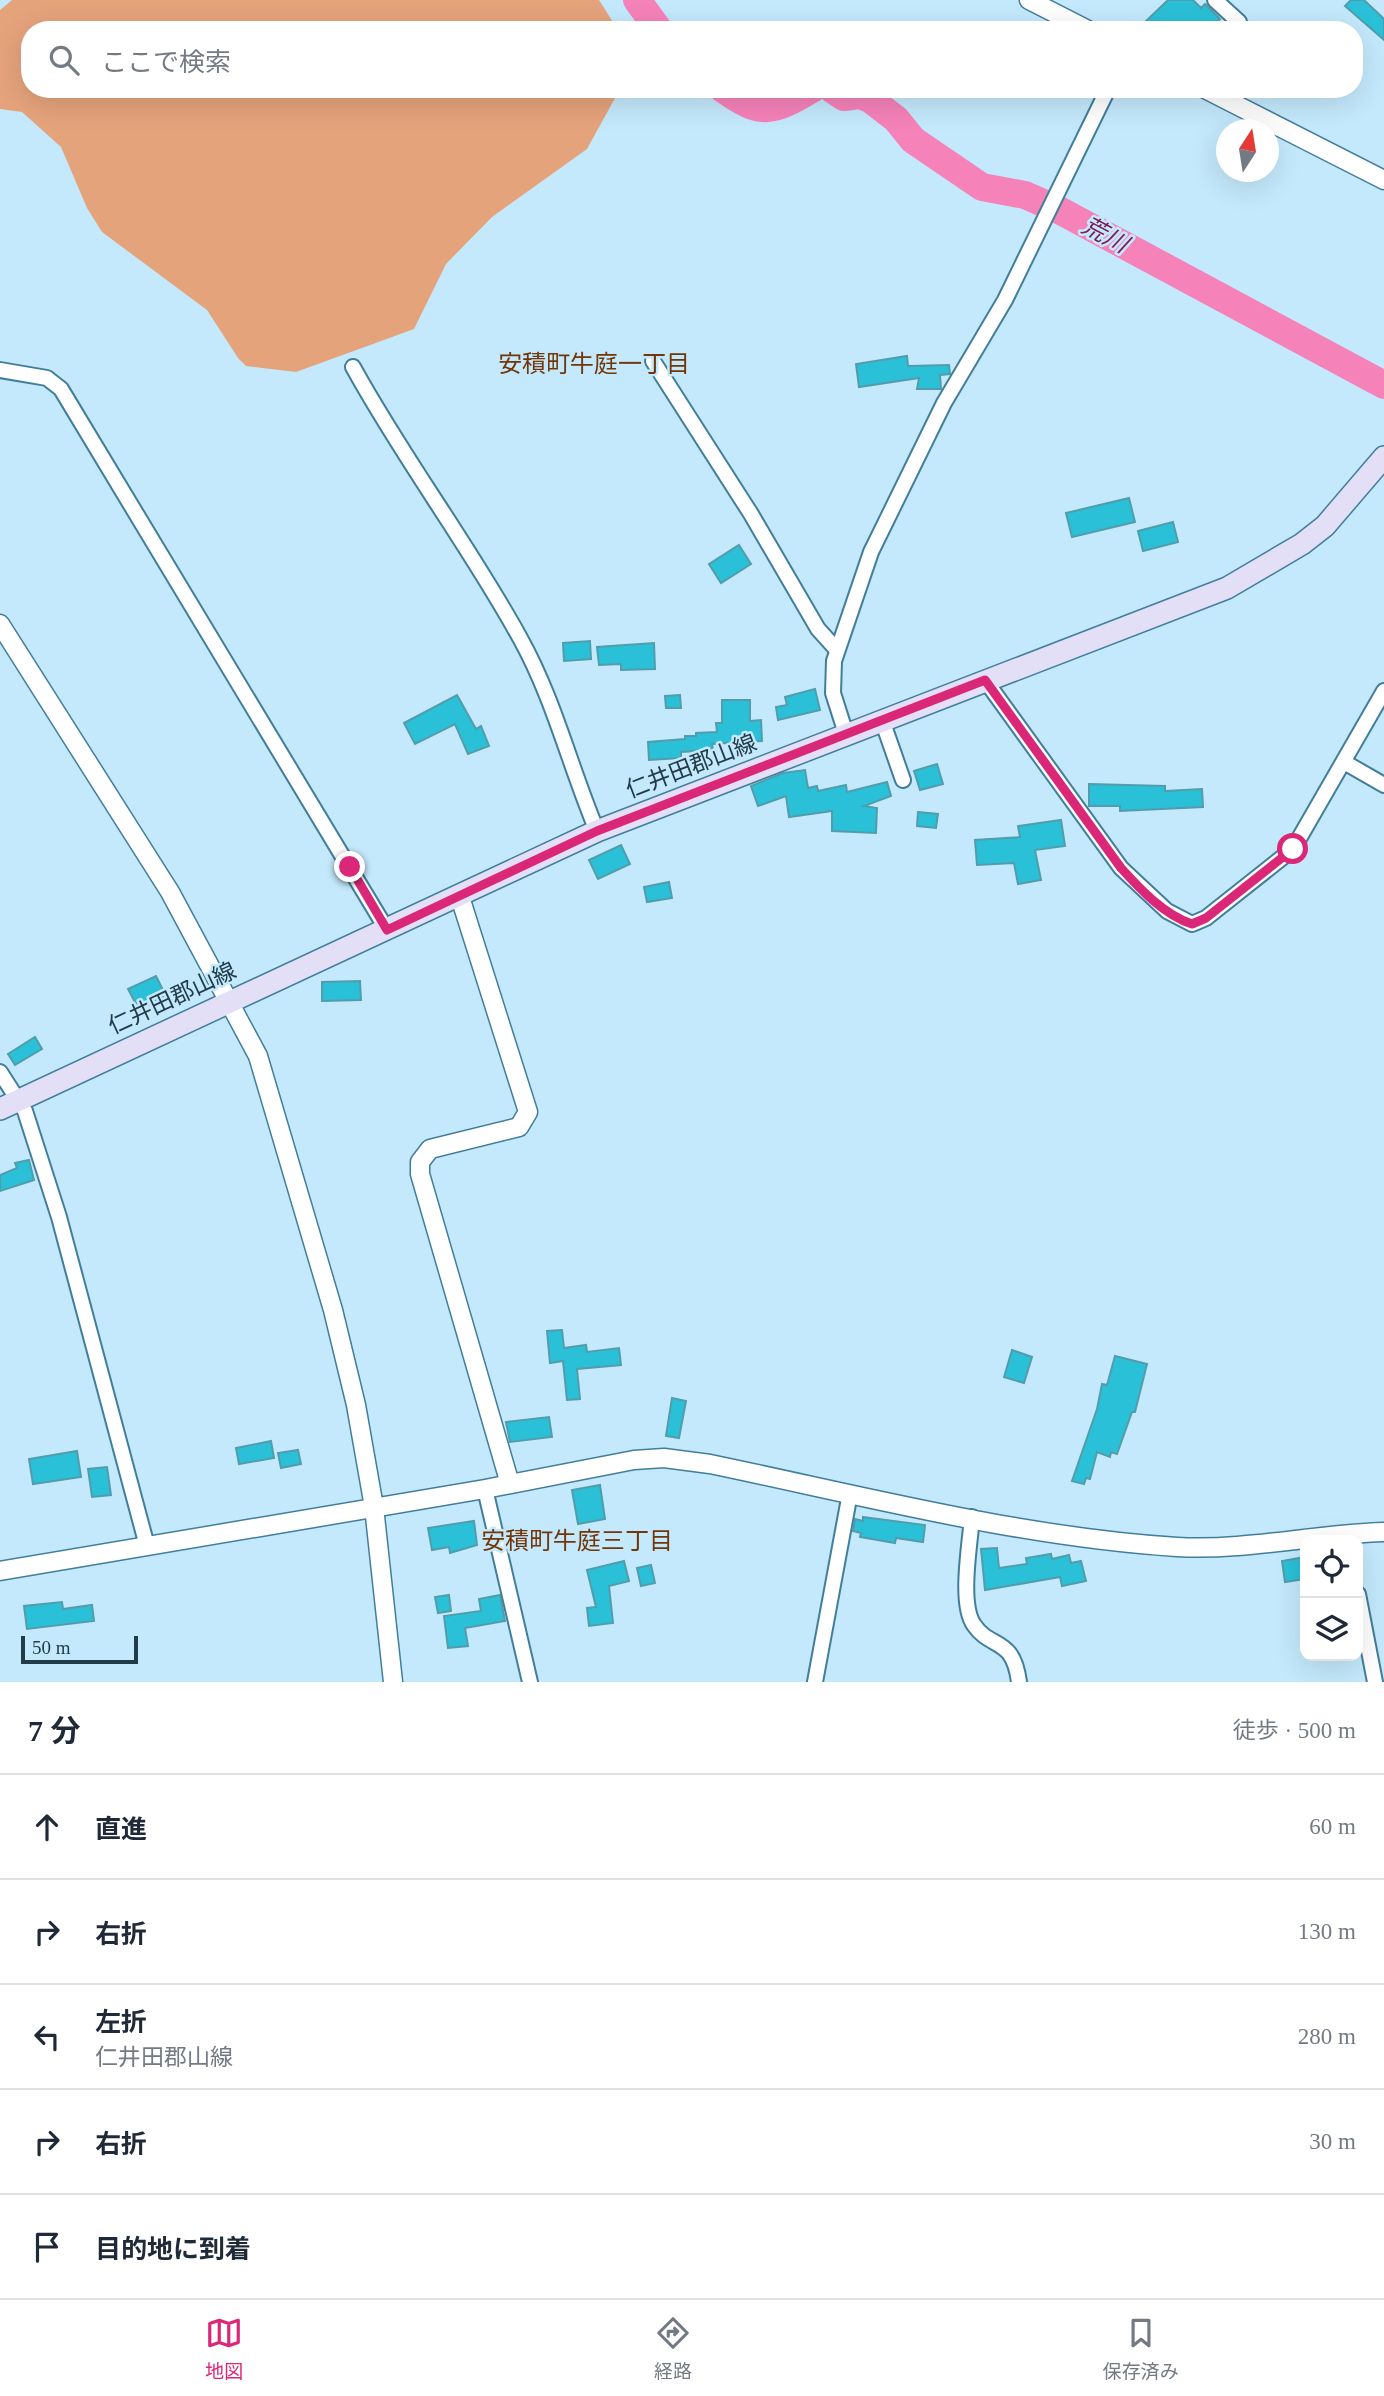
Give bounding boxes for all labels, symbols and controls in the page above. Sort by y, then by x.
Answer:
search box [21,21,1363,98]
icon: search [45,41,83,79]
text: ここで検索 [101,48,231,77]
north arrow [1216,119,1279,182]
water label: 荒川 [1078,212,1135,259]
district label: 安積町牛庭一丁目 [498,351,690,377]
street label: 仁井田郡山線 [622,730,760,803]
route start [1277,833,1308,864]
route end [334,851,365,882]
street label: 仁井田郡山線 [104,958,240,1039]
district label: 安積町牛庭三丁目 [481,1528,673,1554]
map controls [1300,1535,1363,1661]
button: locate [1300,1535,1363,1598]
button: layers [1300,1598,1363,1661]
scale bar [21,1633,138,1665]
text: 50 m [32,1637,71,1658]
text: 7 分 [28,1714,81,1747]
text: 徒歩 · 500 m [1233,1718,1356,1743]
icon: ahead [28,1808,66,1846]
text: 60 m [1309,1814,1356,1839]
text: 直進 [95,1815,147,1844]
icon: right [28,1913,66,1951]
text: 130 m [1298,1919,1356,1944]
text: 右折 [95,1920,147,1949]
text: 左折 [95,2008,147,2037]
icon: left [28,2018,66,2056]
text: 280 m [1298,2024,1356,2049]
text: 仁井田郡山線 [95,2045,233,2070]
icon: right [28,2123,66,2161]
text: 30 m [1309,2129,1356,2154]
text: 右折 [95,2130,147,2159]
icon: arrive [28,2228,66,2266]
text: 目的地に到着 [95,2235,251,2264]
tab: 地図 [205,2314,243,2383]
tab: 経路 [654,2314,692,2383]
tab: 保存済み [1103,2314,1179,2383]

